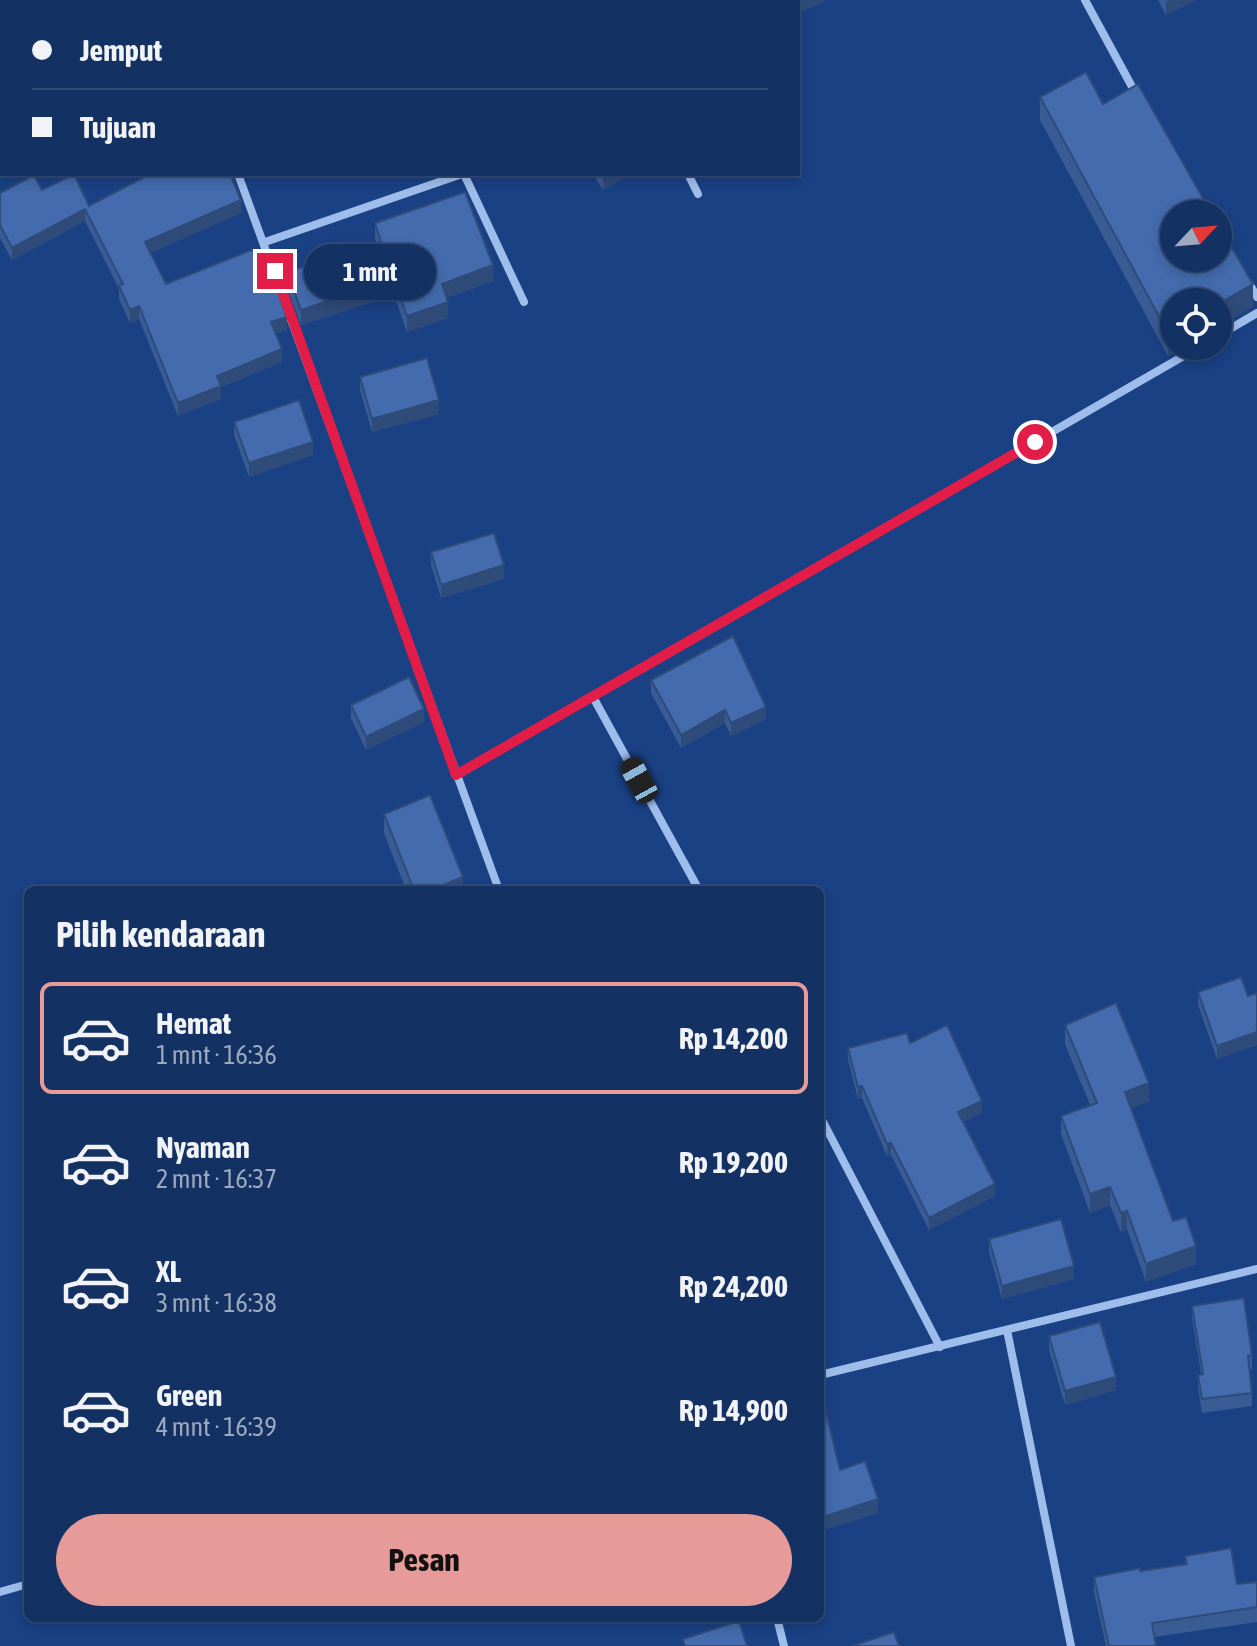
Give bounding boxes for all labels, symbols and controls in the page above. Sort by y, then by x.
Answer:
text: Jemput [80,33,162,67]
text: Tujuan [80,110,156,144]
north arrow [1160,200,1232,272]
map controls [1160,200,1232,360]
callout: 1 mnt [303,243,435,299]
route end [257,253,293,289]
text: 1 mnt [343,257,397,287]
button: locate [1160,288,1232,360]
route start [1017,424,1053,460]
car [617,753,661,807]
text: Pilih kendaraan [56,913,265,955]
icon: car [60,1002,132,1074]
text: Hemat [156,1006,231,1040]
text: Rp 14,200 [679,1021,788,1055]
text: 1 mnt · 16:36 [156,1040,277,1070]
icon: car [60,1126,132,1198]
text: Nyaman [156,1130,250,1164]
text: Rp 19,200 [679,1145,788,1179]
text: 2 mnt · 16:37 [156,1164,277,1194]
icon: car [60,1250,132,1322]
text: XL [156,1254,181,1288]
text: Rp 24,200 [679,1269,788,1303]
text: 3 mnt · 16:38 [156,1288,277,1318]
icon: car [60,1374,132,1446]
text: Green [156,1378,222,1412]
text: Rp 14,900 [679,1393,788,1427]
text: 4 mnt · 16:39 [156,1412,277,1442]
button: Pesan [56,1514,792,1606]

